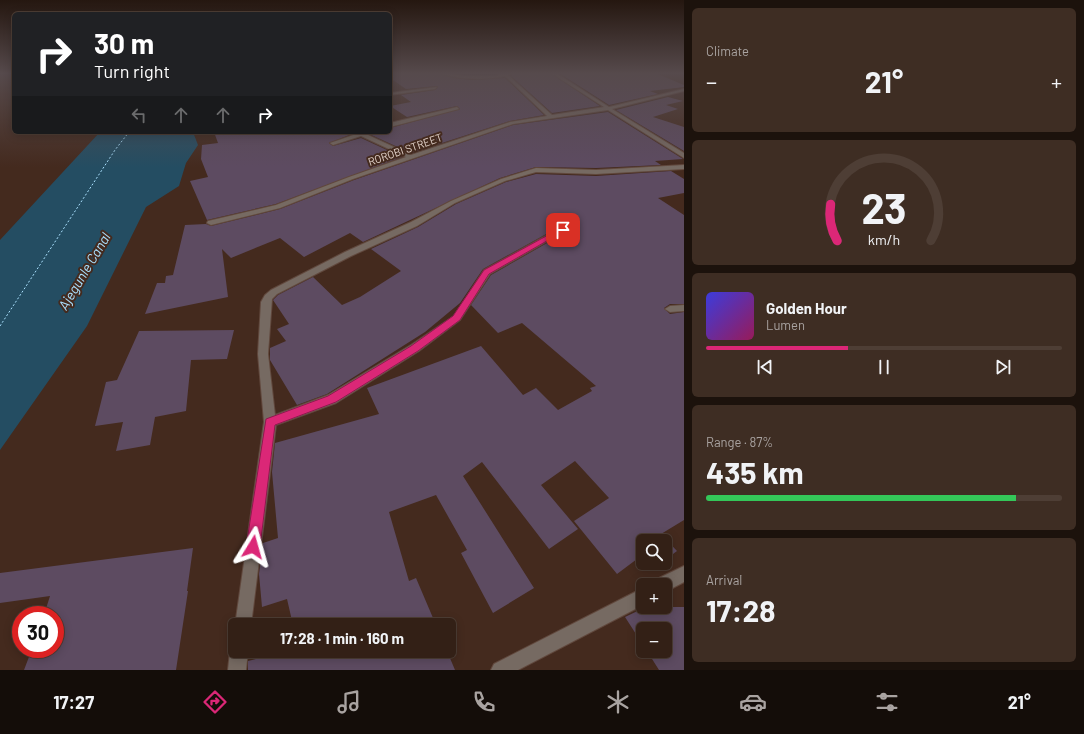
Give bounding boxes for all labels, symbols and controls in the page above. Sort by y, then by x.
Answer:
text: 30 m [94,26,154,60]
icon: right [28,28,80,80]
text: Climate [706,43,749,59]
text: Turn right [94,60,170,82]
text: 21° [865,63,903,99]
text: − [706,68,717,94]
text: + [1051,68,1062,94]
icon: left [128,104,150,126]
icon: ahead [170,104,192,126]
icon: ahead [212,104,234,126]
icon: right [254,104,276,126]
street label: ROROBI STREET [366,130,444,168]
text: 23 [861,181,907,231]
pin [546,213,580,247]
icon: arrive [552,219,574,241]
water label: Ajegunle Canal [54,229,114,313]
text: km/h [868,230,900,247]
text: Golden Hour [766,299,847,317]
text: Lumen [766,317,805,333]
icon: previous [754,356,776,378]
icon: pause [873,356,895,378]
icon: next [992,356,1014,378]
text: Range · 87% [706,434,773,450]
text: 435 km [706,454,804,490]
position arrow [232,526,274,568]
map controls [636,534,672,658]
button: search [636,534,672,570]
text: Arrival [706,572,742,588]
button: + [636,578,672,614]
text: 17:28 [706,592,775,628]
speed limit sign: 30 [12,606,64,658]
button: − [636,622,672,658]
text: 17:28 · 1 min · 160 m [280,629,404,647]
icon: directions [201,688,229,716]
icon: music [335,688,363,716]
icon: phone [470,688,498,716]
icon: climate [604,688,632,716]
icon: car [739,688,767,716]
icon: filters [873,688,901,716]
text: 17:27 [53,691,94,713]
text: 21° [1008,691,1031,713]

